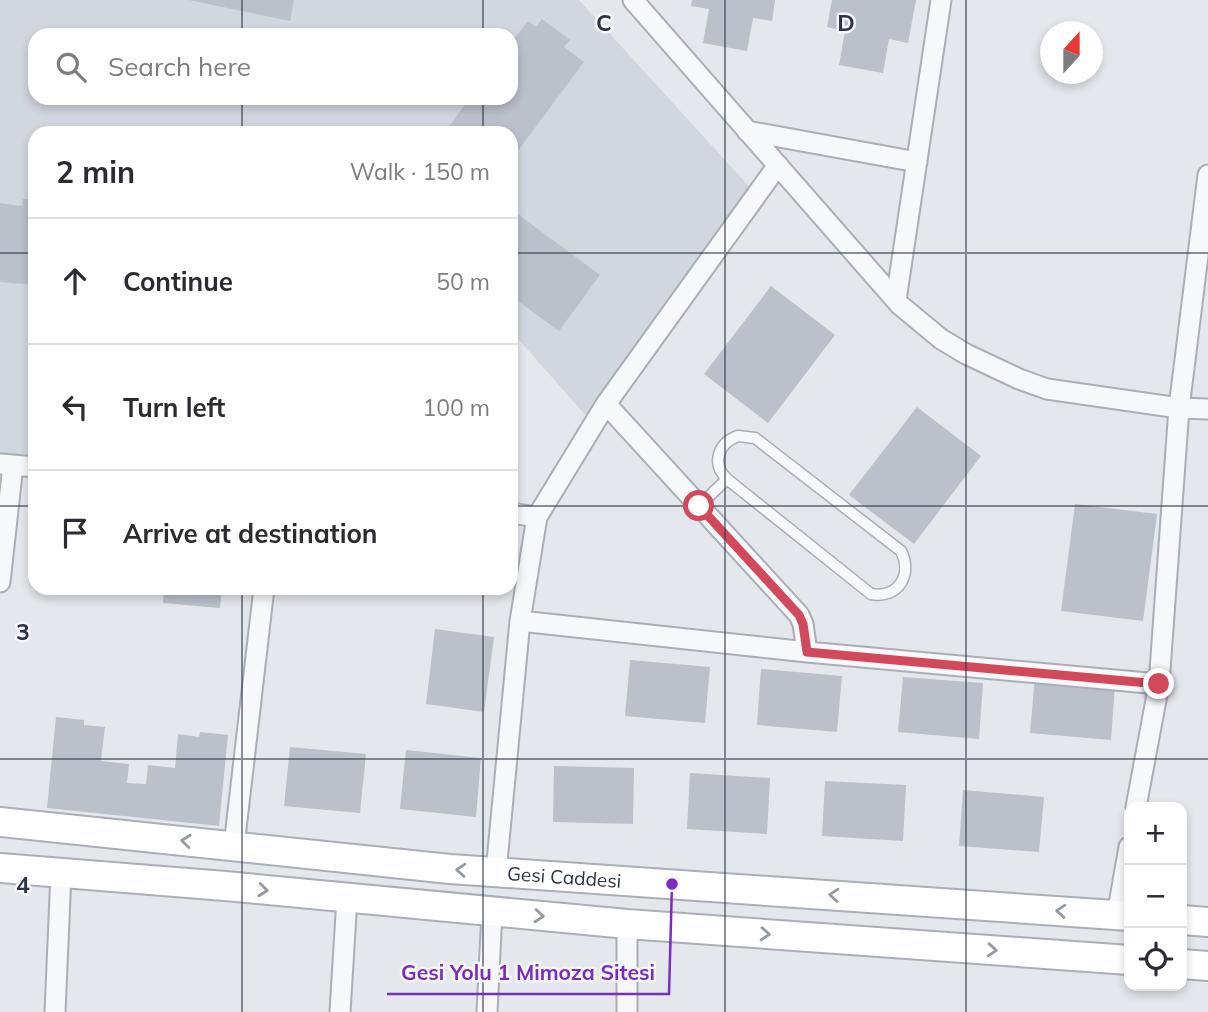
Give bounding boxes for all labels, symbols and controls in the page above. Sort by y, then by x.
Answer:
text: C [596,8,612,37]
text: D [837,8,855,37]
north arrow [1040,21,1103,84]
search box [28,28,518,105]
icon: search [52,48,90,86]
text: Search here [108,50,251,83]
text: 2 min [56,153,135,191]
text: Walk · 150 m [350,157,490,186]
icon: ahead [56,262,94,300]
text: Continue [123,265,233,298]
text: 50 m [436,267,490,296]
icon: left [56,388,94,426]
text: Turn left [123,391,225,424]
text: 100 m [422,393,490,422]
route start [683,490,714,521]
icon: arrive [56,514,94,552]
text: Arrive at destination [123,517,378,550]
text: 3 [16,617,30,646]
route end [1143,668,1174,699]
map controls [1124,802,1187,991]
button: + [1124,802,1187,865]
one-way arrow [180,834,191,849]
street label: Gesi Caddesi [506,861,622,893]
one-way arrow [455,863,466,878]
button: − [1124,865,1187,928]
text: 4 [16,870,30,899]
one-way arrow [258,882,269,897]
one-way arrow [828,888,839,903]
one-way arrow [1055,904,1066,919]
one-way arrow [533,908,544,923]
one-way arrow [760,926,771,941]
button: locate [1124,928,1187,991]
one-way arrow [987,942,998,957]
callout: Gesi Yolu 1 Mimoza Sitesi [387,952,669,994]
text: Gesi Yolu 1 Mimoza Sitesi [401,959,655,985]

